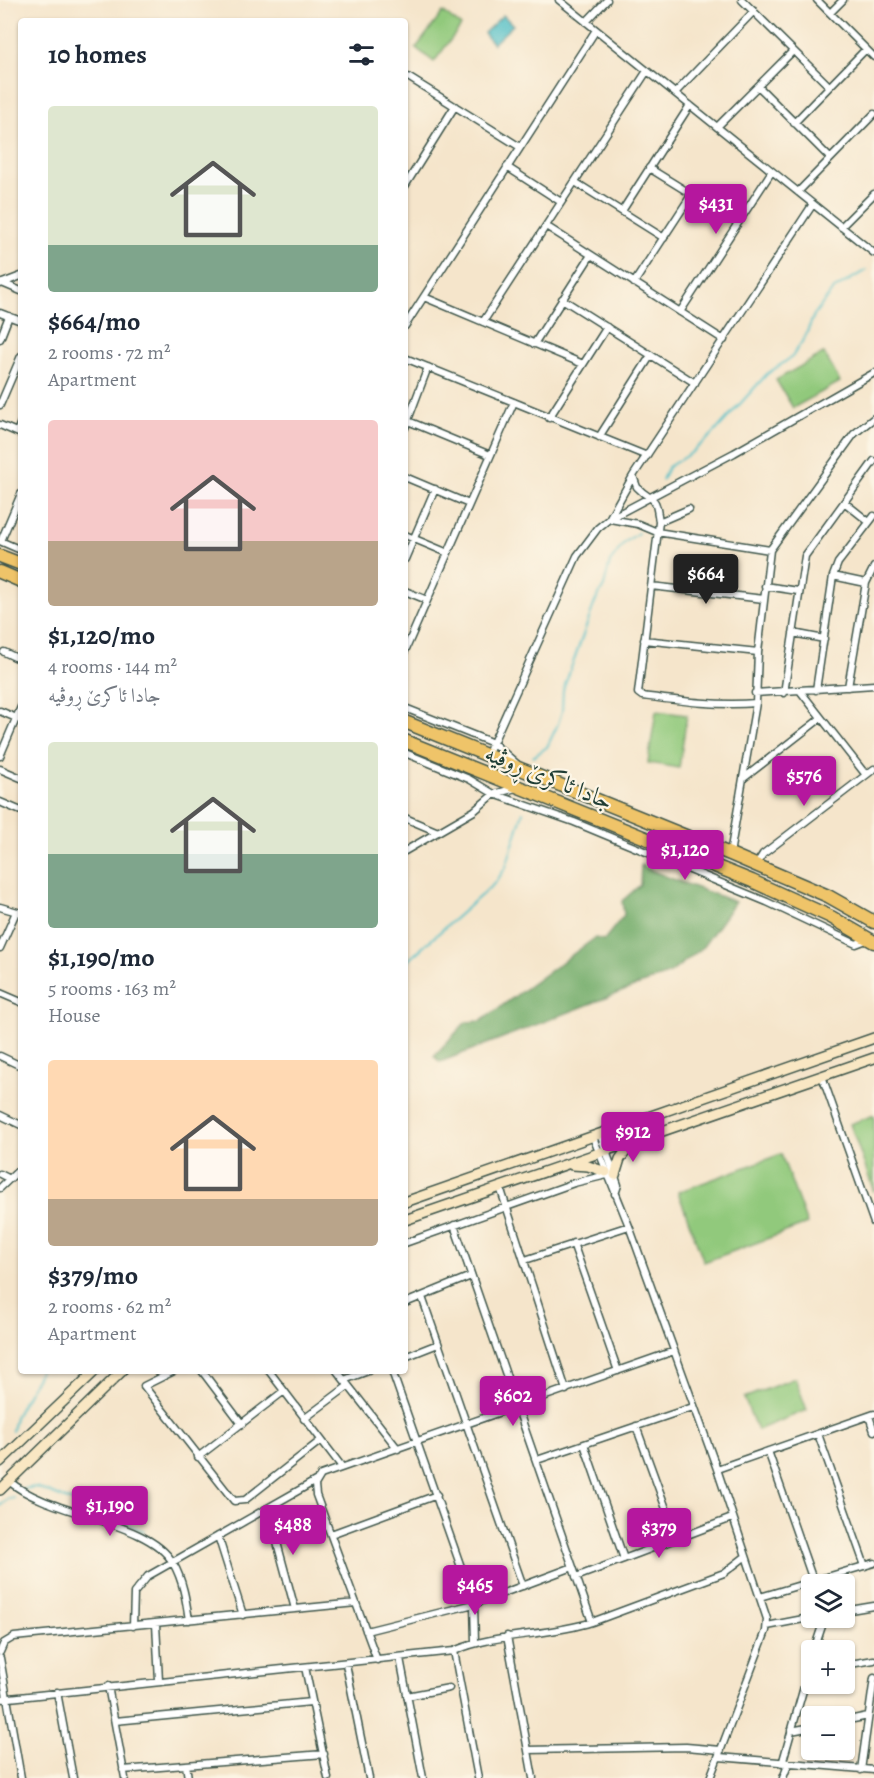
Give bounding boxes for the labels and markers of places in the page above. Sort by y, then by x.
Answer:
pin: $431 [680,184,752,235]
pin: $664 [670,554,742,605]
pin: $576 [768,756,840,807]
pin: $1,120 [636,830,734,881]
pin: $912 [597,1112,669,1163]
pin: $602 [477,1376,549,1427]
pin: $1,190 [61,1486,159,1537]
pin: $488 [257,1505,329,1556]
pin: $379 [623,1508,695,1559]
pin: $465 [439,1565,511,1616]

